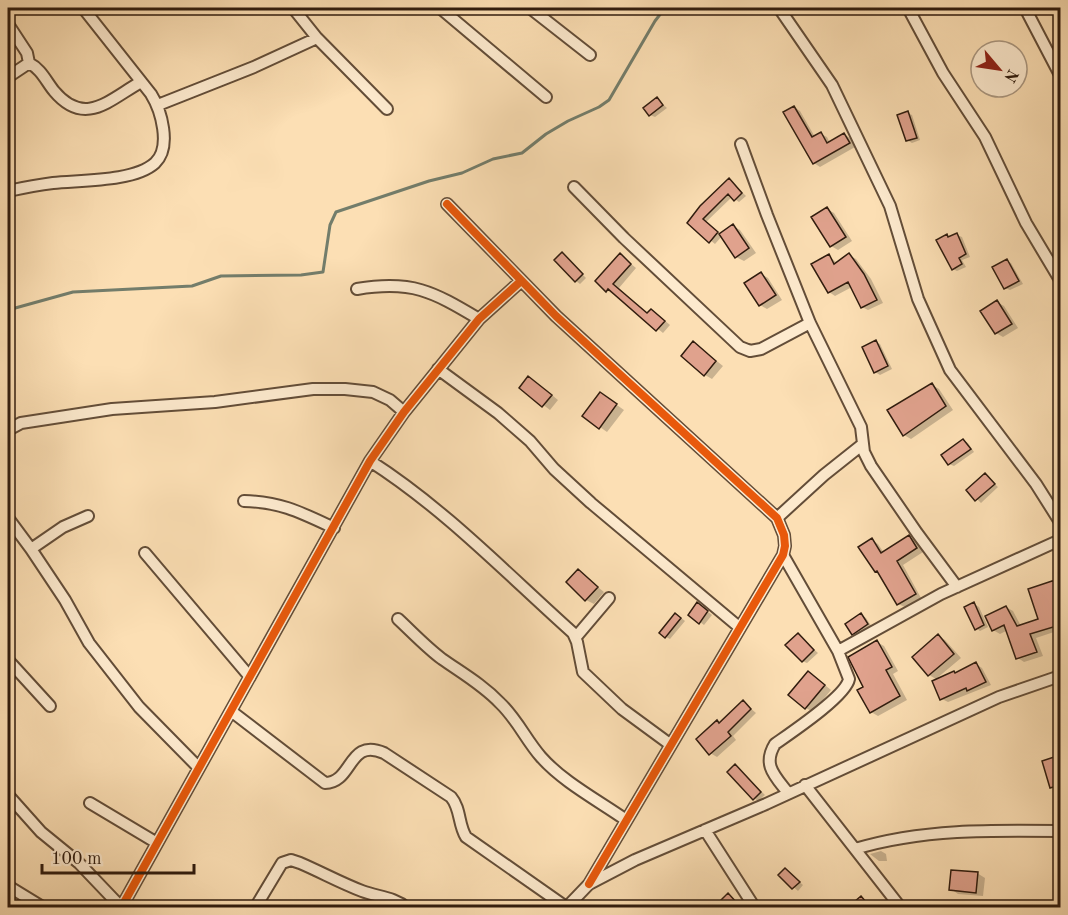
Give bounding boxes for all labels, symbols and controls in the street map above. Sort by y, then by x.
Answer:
north arrow [969,39,1029,99]
text: N [1000,66,1020,85]
scale bar [42,837,194,875]
text: 100 m [51,850,102,868]

